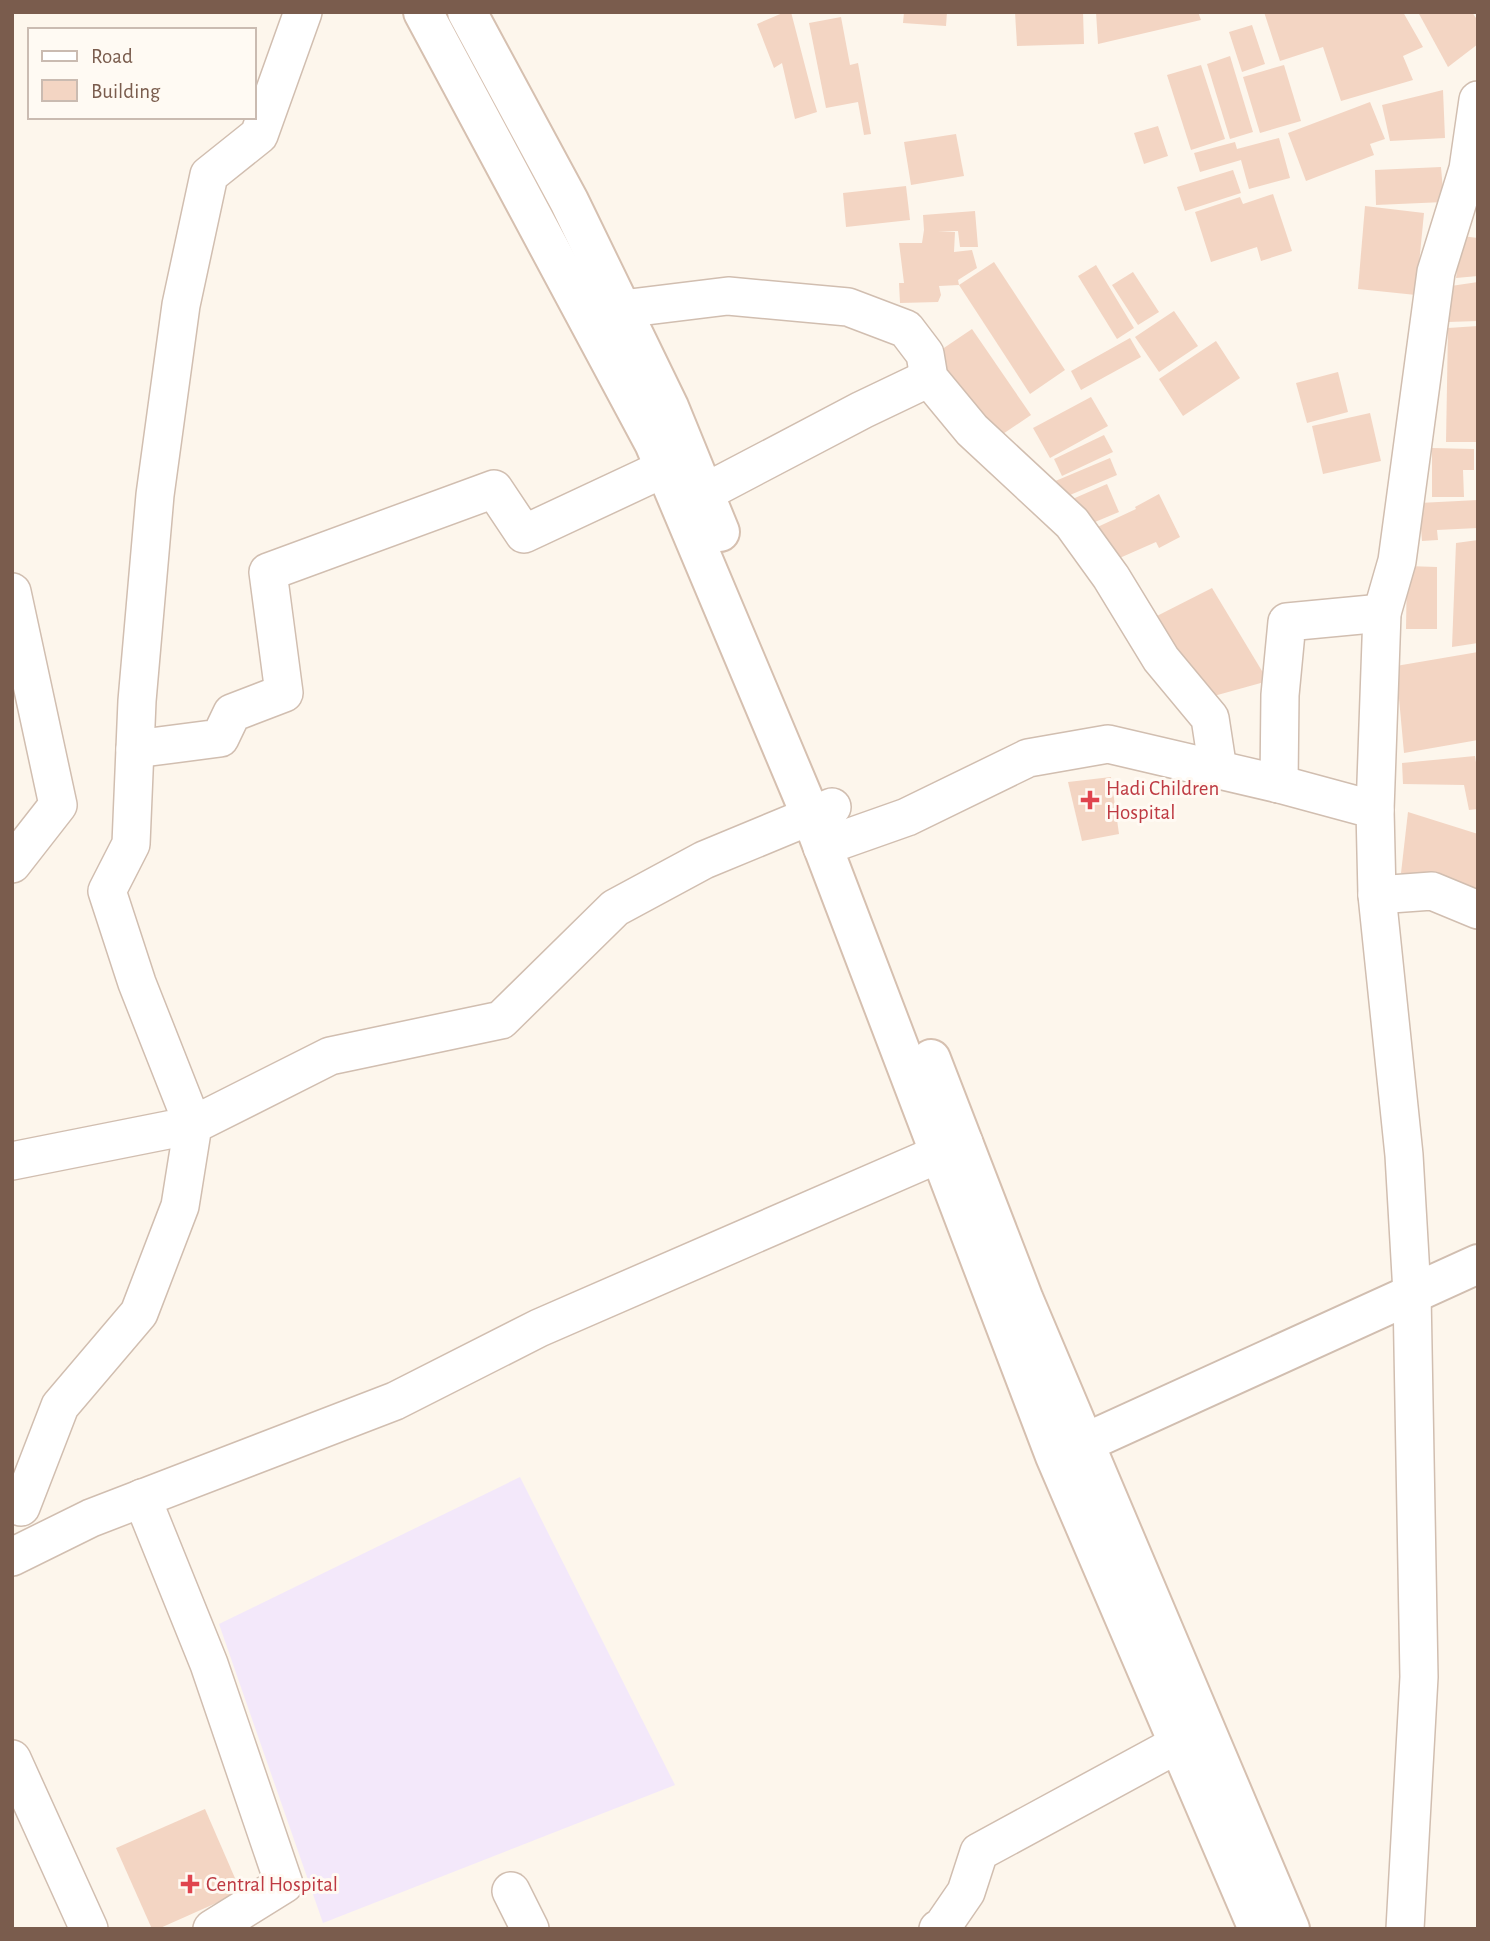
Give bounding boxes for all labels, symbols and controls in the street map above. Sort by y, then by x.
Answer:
legend [28,28,256,119]
text: Road [91,46,133,67]
text: Building [91,81,161,102]
place label: Hadi Children Hospital [1106,778,1219,823]
marker: Hadi Children Hospital [1080,790,1100,810]
marker: Central Hospital [180,1874,200,1894]
place label: Central Hospital [206,1874,338,1895]

